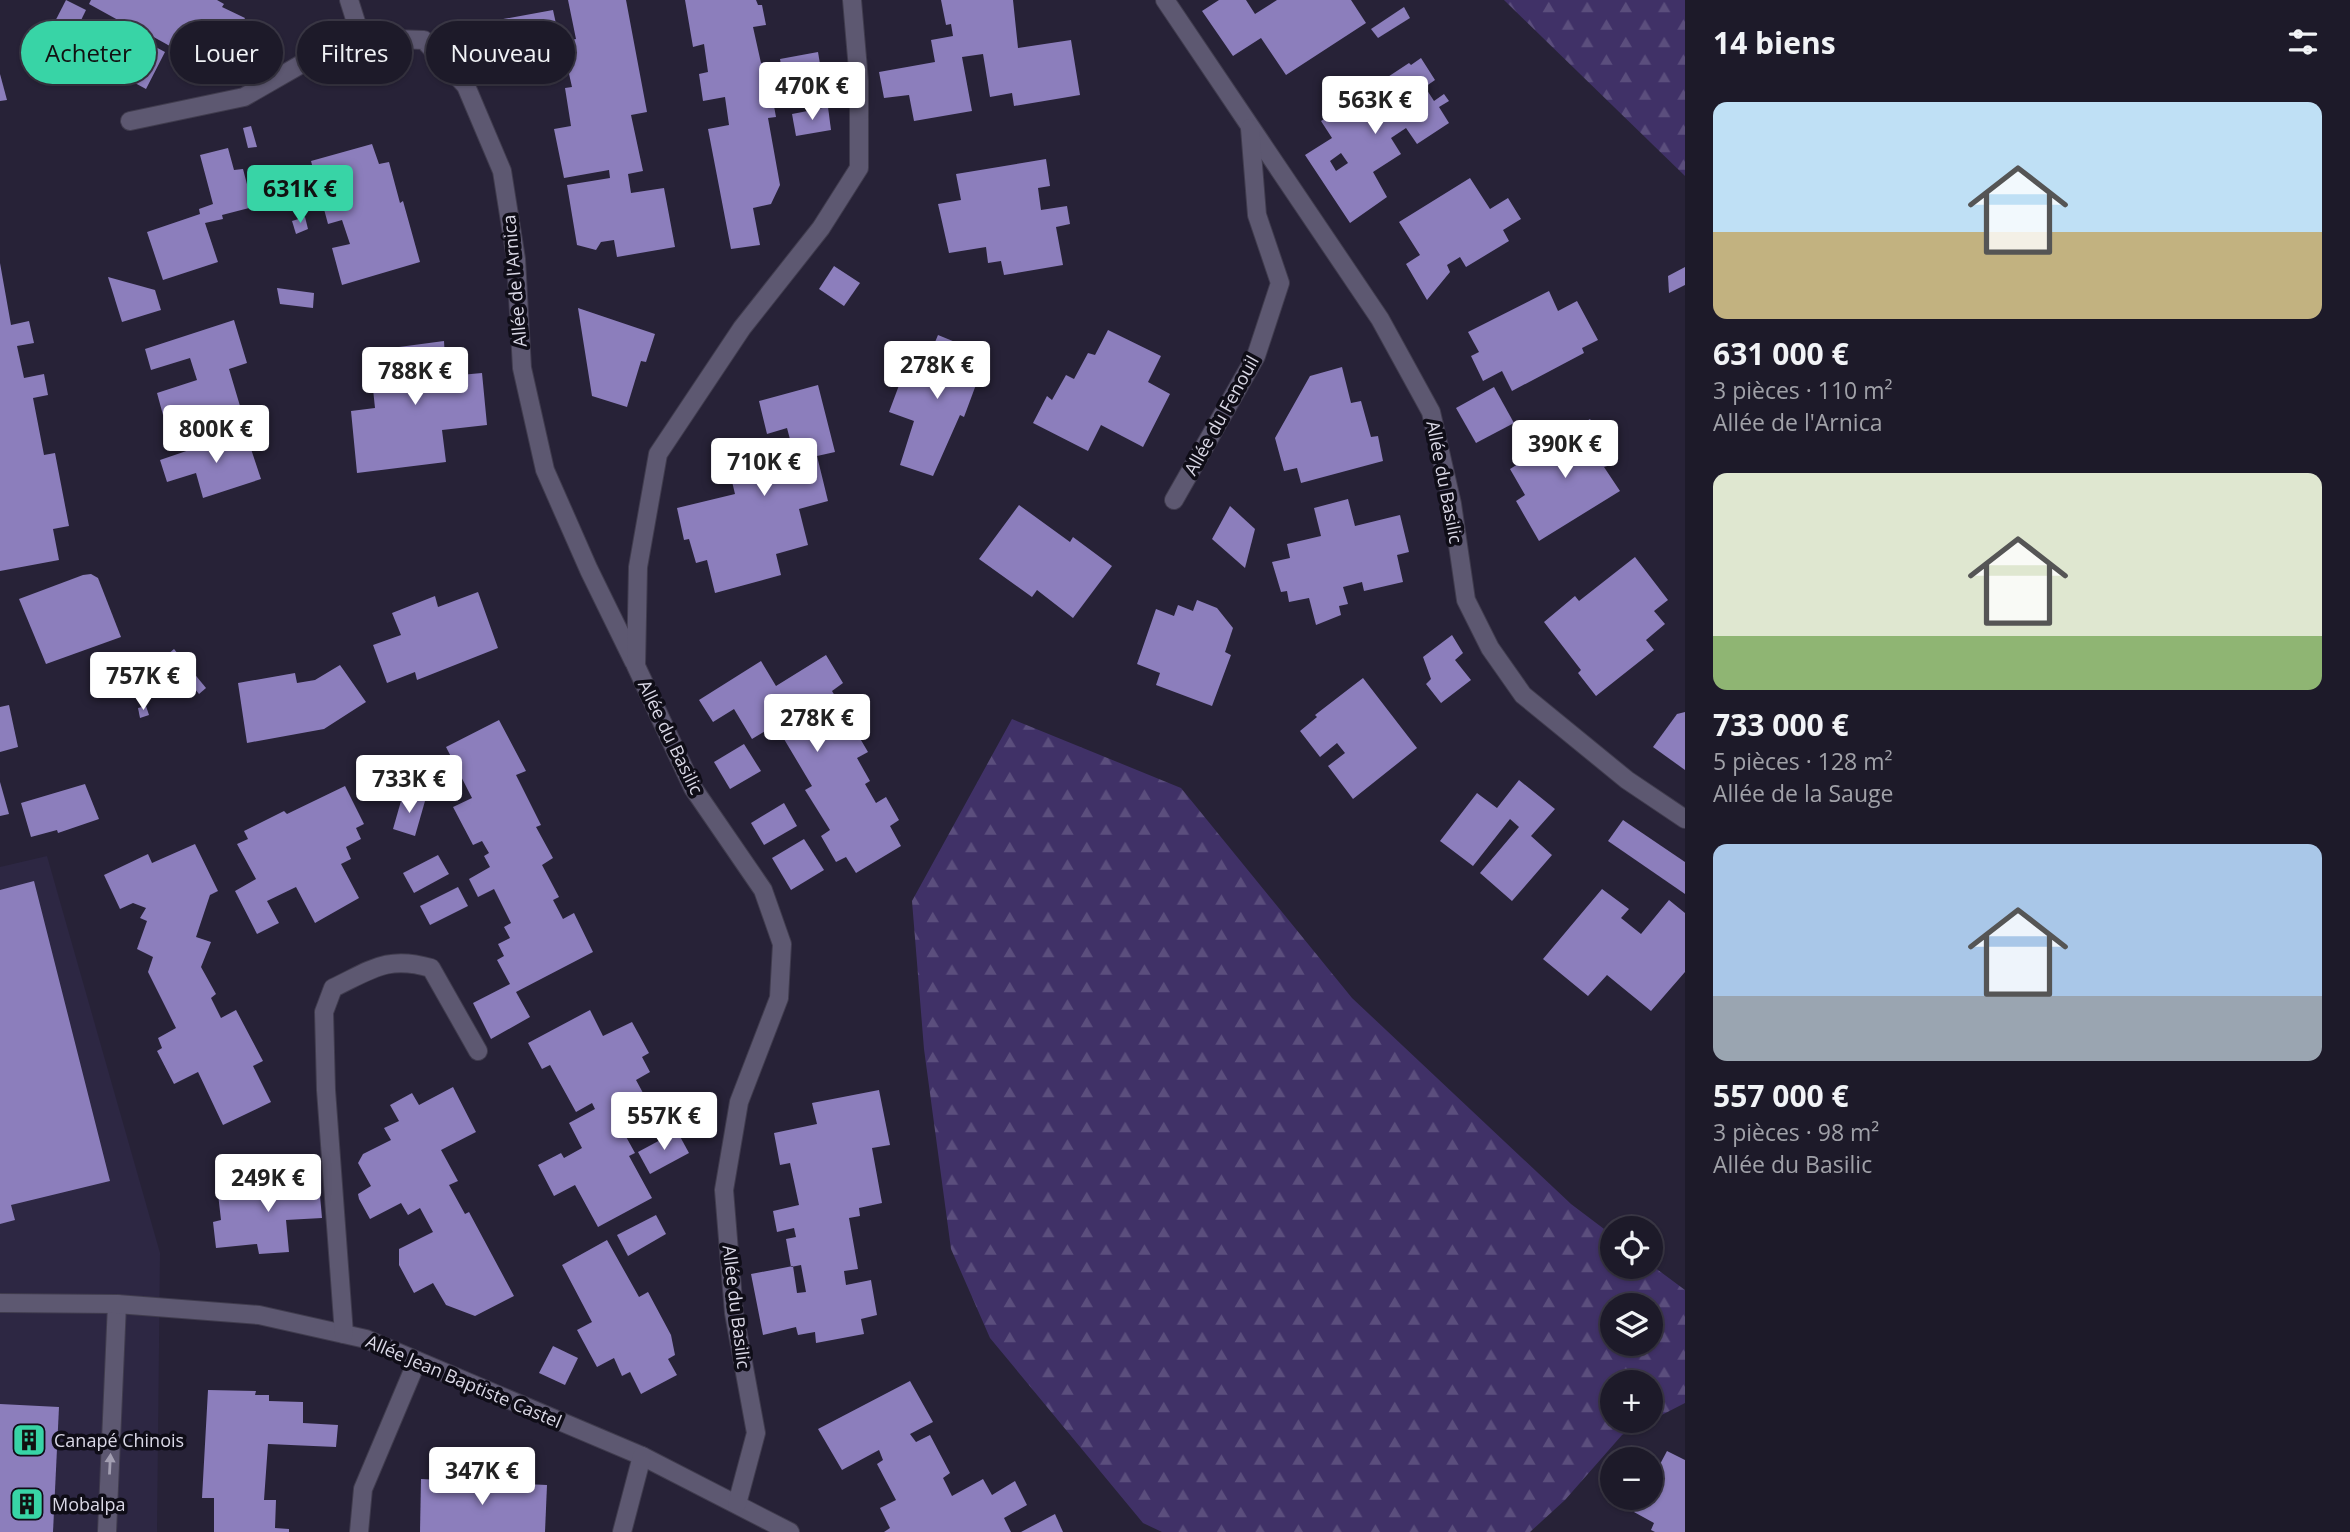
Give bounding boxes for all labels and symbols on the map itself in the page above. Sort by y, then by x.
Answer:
pin: 470K € [755,62,869,122]
pin: 563K € [1318,76,1432,136]
pin: 631K € [243,166,357,225]
street label: Allée de l'Arnica [496,214,532,348]
pin: 278K € [880,342,994,401]
pin: 788K € [358,348,472,407]
street label: Allée du Fenouil [1178,351,1264,479]
pin: 800K € [159,406,273,465]
street label: Allée du Basilic [1421,419,1469,546]
pin: 390K € [1508,420,1622,480]
pin: 710K € [707,438,821,498]
pin: 757K € [86,652,200,712]
street label: Allée du Basilic [633,676,709,799]
pin: 278K € [760,694,874,754]
pin: 733K € [352,756,466,815]
pin: 557K € [607,1092,721,1152]
pin: 249K € [211,1154,325,1214]
street label: Allée du Basilic [717,1244,757,1371]
street label: Allée Jean Baptiste Castel [362,1329,566,1433]
building icon: Canapé Chinois [10,1421,48,1459]
place label: Canapé Chinois [54,1428,184,1452]
pin: 347K € [425,1448,539,1507]
one-way arrow [104,1453,115,1475]
building icon: Mobalpa [8,1485,46,1523]
place label: Mobalpa [52,1492,126,1516]

